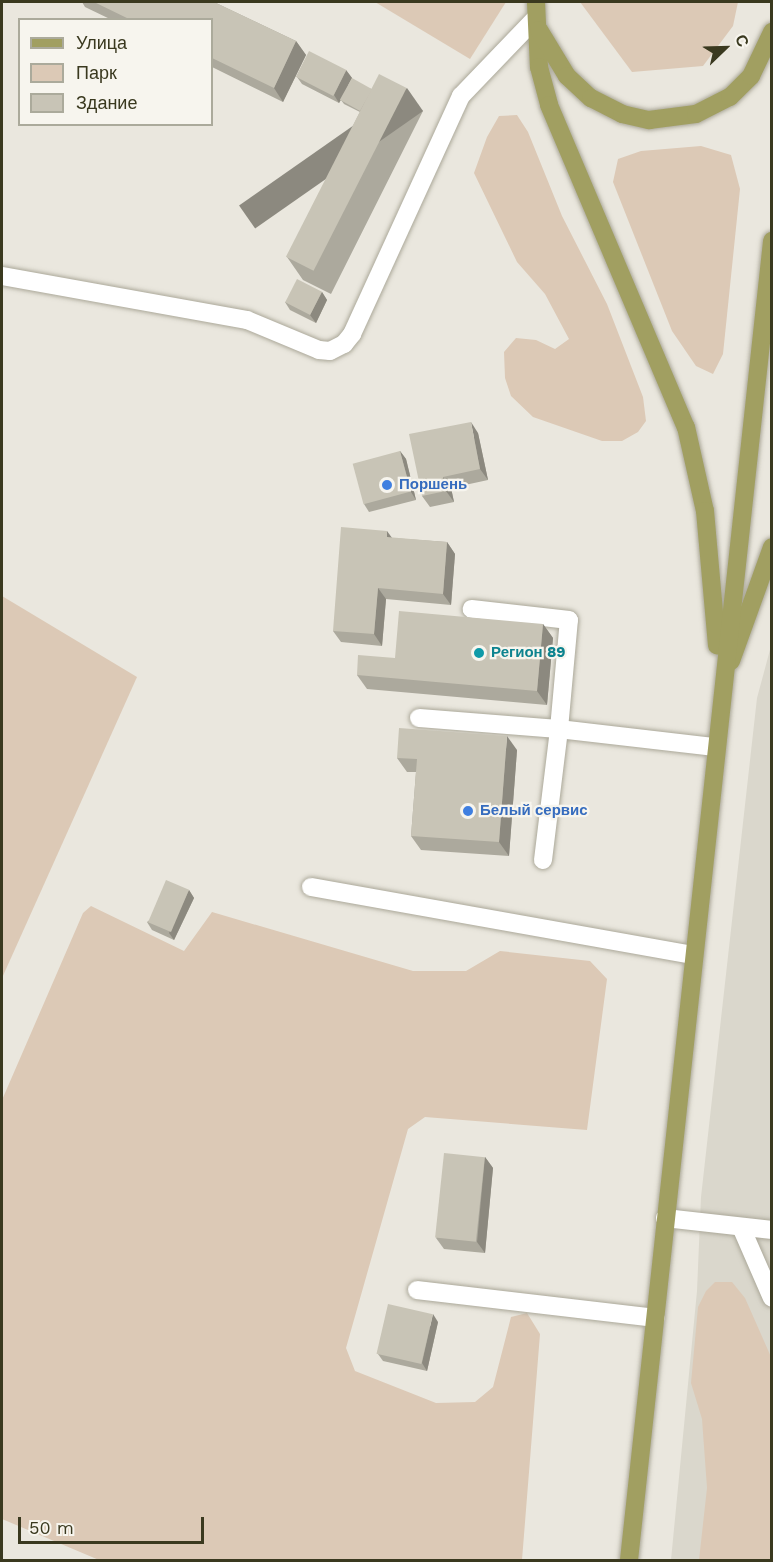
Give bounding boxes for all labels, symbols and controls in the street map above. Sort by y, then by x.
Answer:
legend [18,18,213,126]
north arrow [695,18,755,78]
text: Улица [76,32,127,53]
text: С [731,32,753,50]
text: Парк [76,62,117,83]
text: Здание [76,92,137,113]
place label: Поршень [399,476,467,494]
marker: Поршень [380,478,394,492]
place label: Регион 89 [491,644,566,662]
marker: Регион 89 [472,646,486,660]
place label: Белый сервис [480,802,588,820]
marker: Белый сервис [461,804,475,818]
scale bar [21,1505,207,1543]
text: 50 m [29,1517,74,1538]

